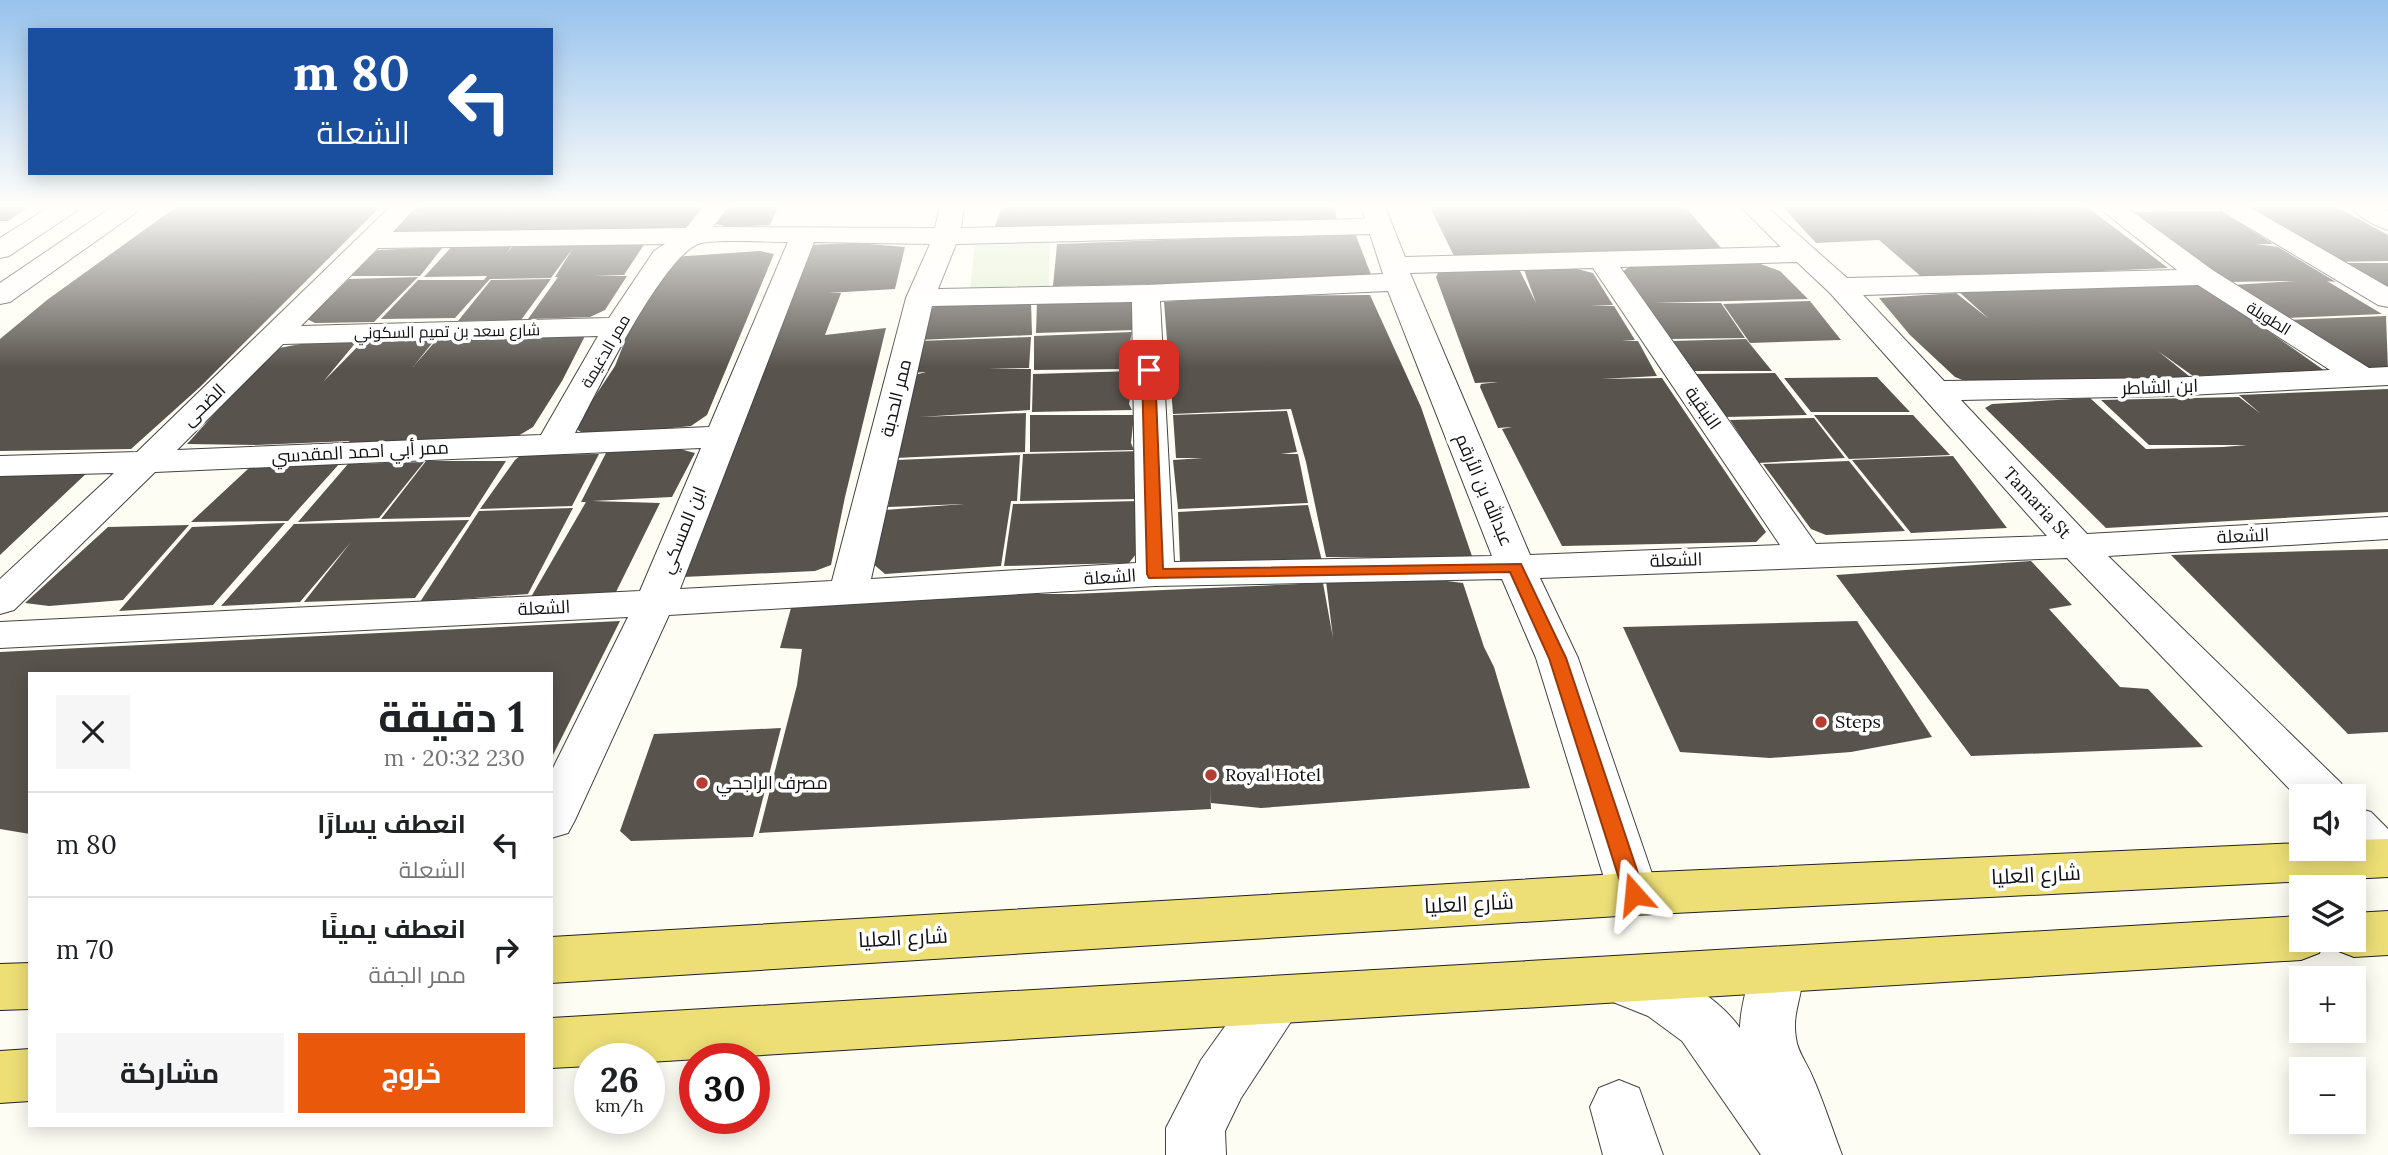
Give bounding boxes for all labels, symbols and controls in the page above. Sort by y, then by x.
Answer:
text: 80 m [293,41,410,103]
icon: left [434,56,525,147]
text: الشعلة [316,112,410,153]
street label: الطويلة [2243,297,2295,339]
street label: ممر الدغيمة [576,311,634,391]
street label: شارع سعد بن تميم السكوني [354,319,540,347]
pin [1119,340,1179,400]
icon: arrive [1130,351,1168,389]
street label: ممر الحدبة [875,357,916,439]
street label: ابن الشاطر [2120,374,2199,399]
street label: الضحى [177,378,230,431]
street label: النبقية [1680,382,1726,434]
street label: عبدالله بن الأرقم [1449,430,1519,550]
street label: ممر أبي احمد المقدسي [271,435,449,471]
street label: Tamaria St [1998,462,2076,543]
street label: ابن المسكي [655,483,713,578]
street label: الشعلة [2216,523,2270,548]
street label: الشعلة [1649,547,1703,572]
street label: الشعلة [1083,563,1137,590]
street label: الشعلة [517,595,571,620]
text: 1 دقيقة [378,690,525,744]
button: close [56,695,130,769]
place label: Steps [1835,710,1881,733]
marker: Steps [1813,714,1829,730]
text: 230 m · 20:32 [384,743,525,772]
place label: Royal Hotel [1225,763,1321,786]
marker: Royal Hotel [1203,767,1219,783]
place label: مصرف الراجحي [716,771,828,797]
marker: مصرف الراجحي [694,775,710,791]
map controls [2289,784,2366,1134]
button: sound [2289,784,2366,861]
text: انعطف يسارًا [317,807,466,840]
icon: left [487,826,525,864]
text: 80 m [56,828,117,861]
text: الشعلة [399,855,466,884]
position arrow [1597,857,1671,931]
street label: شارع العليا [1990,859,2082,891]
button: layers [2289,875,2366,952]
street label: شارع العليا [1423,888,1515,920]
text: انعطف يمينًا [321,912,466,945]
street label: شارع العليا [857,922,949,954]
icon: right [487,931,525,969]
text: 70 m [56,933,114,966]
text: ممر الجفة [368,960,466,989]
button: + [2289,966,2366,1043]
button: مشاركة [56,1033,284,1113]
button: خروج [298,1033,525,1113]
speed limit sign: 30 [679,1043,770,1134]
text: 26 [600,1057,639,1102]
button: − [2289,1057,2366,1134]
text: km/h [595,1094,644,1117]

